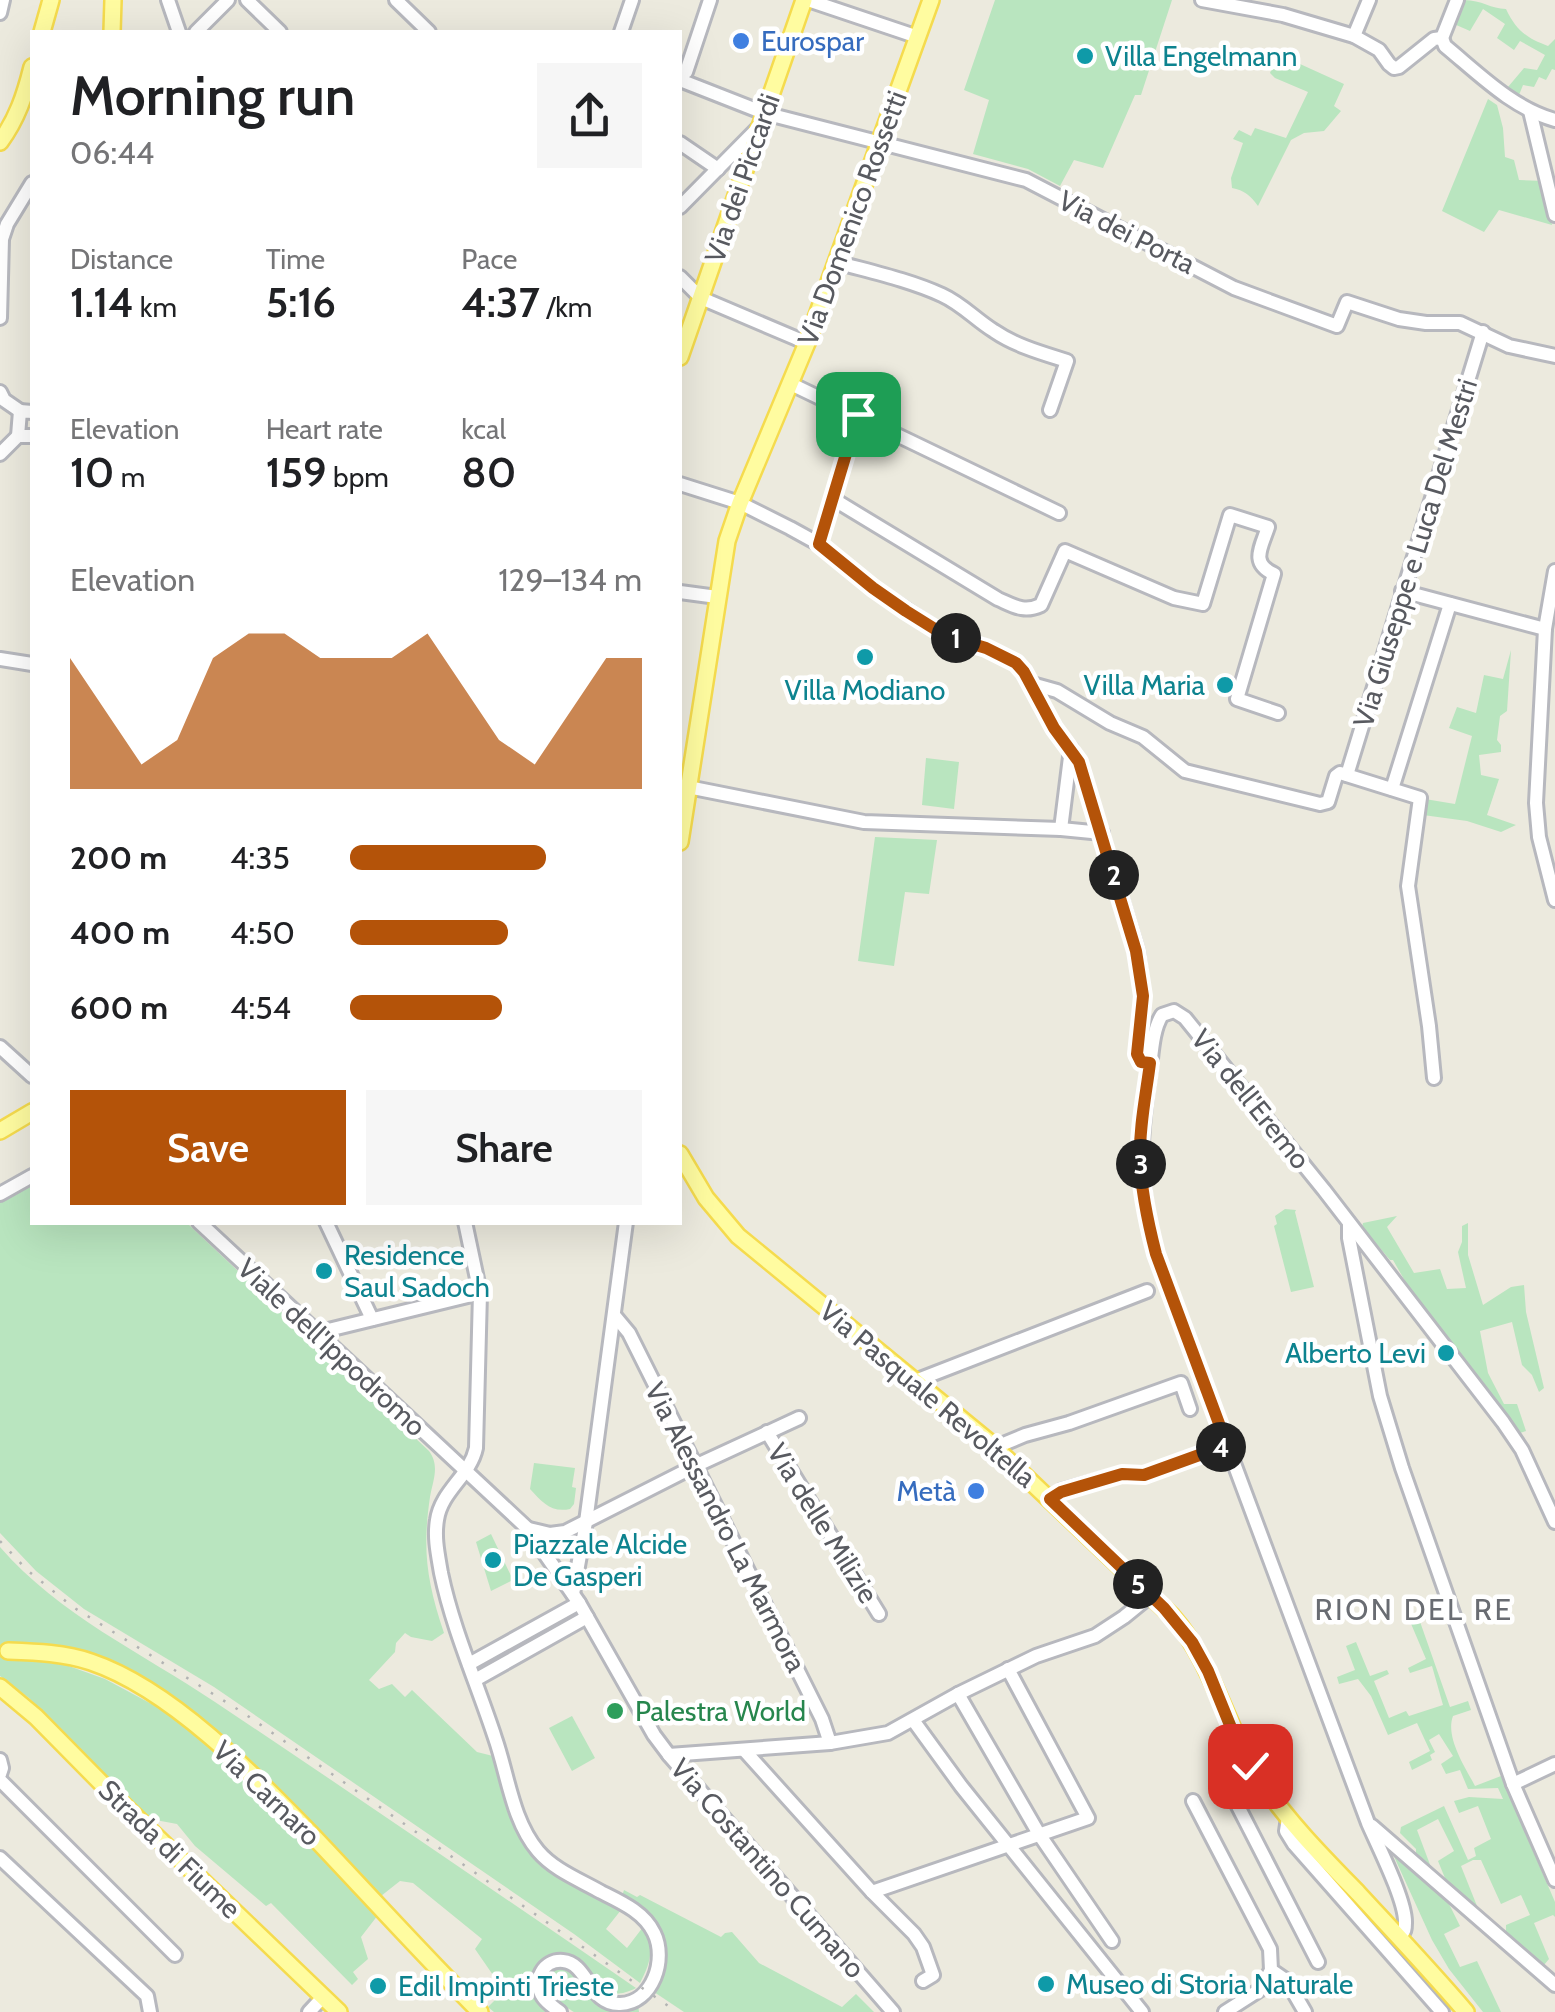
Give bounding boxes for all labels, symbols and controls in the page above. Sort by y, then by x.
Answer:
place label: Eurospar [761,24,864,58]
marker: Eurospar [730,30,752,52]
place label: Villa Engelmann [1105,39,1297,73]
marker: Villa Engelmann [1074,45,1096,67]
text: Morning run [70,62,355,129]
button: share [537,63,642,168]
street label: Via Domenico Rossetti [790,86,914,350]
street label: Via dei Piccardi [697,89,787,267]
text: 06:44 [70,133,154,172]
street label: Via dei Porta [1053,183,1202,281]
text: Distance [70,242,173,276]
text: Time [266,242,325,276]
text: Pace [461,242,517,276]
text: 1.14 [70,276,134,328]
text: 5:16 [266,276,336,328]
text: 4:37 [461,276,540,328]
text: km [134,290,177,324]
text: /km [540,290,592,324]
pin [816,372,901,457]
street label: Via Giuseppe e Luca Del Mestri [1346,375,1484,731]
icon: arrive [831,387,886,442]
text: Elevation [70,412,179,446]
text: Heart rate [266,412,383,446]
text: kcal [461,412,506,446]
text: 10 [70,446,114,498]
text: 159 [266,446,327,498]
text: 80 [461,446,516,498]
text: m [114,460,145,494]
text: bpm [327,460,389,494]
text: Elevation [70,560,195,599]
text: 129–134 m [498,560,642,599]
pin: 1 [931,613,981,663]
text: 1 [951,621,961,655]
marker: Villa Modiano [854,646,876,668]
place label: Villa Maria [1084,668,1206,702]
place label: Villa Modiano [785,673,945,707]
marker: Villa Maria [1214,674,1236,696]
text: 200 m [70,838,167,877]
text: 4:35 [230,838,290,877]
pin: 2 [1089,850,1139,900]
text: 2 [1107,858,1121,892]
text: 400 m [70,913,170,952]
text: 4:50 [230,913,295,952]
text: 600 m [70,988,168,1027]
text: 4:54 [230,988,291,1027]
street label: Via dell'Eremo [1184,1022,1318,1176]
button: Save [70,1090,346,1205]
button: Share [366,1090,642,1205]
pin: 3 [1116,1139,1166,1189]
text: 3 [1133,1147,1149,1181]
place label: Residence Saul Sadoch [344,1238,490,1304]
street label: Viale dell'Ippodromo [231,1251,433,1443]
marker: Residence Saul Sadoch [313,1260,335,1282]
street label: Via Pasquale Revoltella [813,1294,1043,1495]
place label: Alberto Levi [1285,1336,1426,1370]
marker: Alberto Levi [1435,1342,1457,1364]
street label: Via Alessandro La Marmora [638,1376,814,1678]
pin: 4 [1196,1422,1246,1472]
text: 4 [1212,1430,1230,1464]
street label: Via delle Milizie [760,1437,886,1609]
place label: Metà [896,1474,957,1508]
marker: Metà [965,1480,987,1502]
place label: Piazzale Alcide De Gasperi [513,1527,687,1593]
marker: Piazzale Alcide De Gasperi [482,1549,504,1571]
pin: 5 [1113,1559,1163,1609]
text: 5 [1130,1567,1146,1601]
district label: RION DEL RE [1314,1591,1514,1628]
place label: Palestra World [635,1694,806,1728]
marker: Palestra World [604,1700,626,1722]
pin [1208,1724,1293,1809]
street label: Via Carnaro [206,1733,328,1853]
icon: check [1223,1739,1278,1794]
street label: Via Costantino Cumano [664,1751,872,1985]
street label: Strada di Fiume [92,1773,248,1925]
place label: Museo di Storia Naturale [1066,1967,1353,2001]
place label: Edil Impinti Trieste [398,1969,614,2003]
marker: Museo di Storia Naturale [1035,1973,1057,1995]
marker: Edil Impinti Trieste [367,1975,389,1997]

